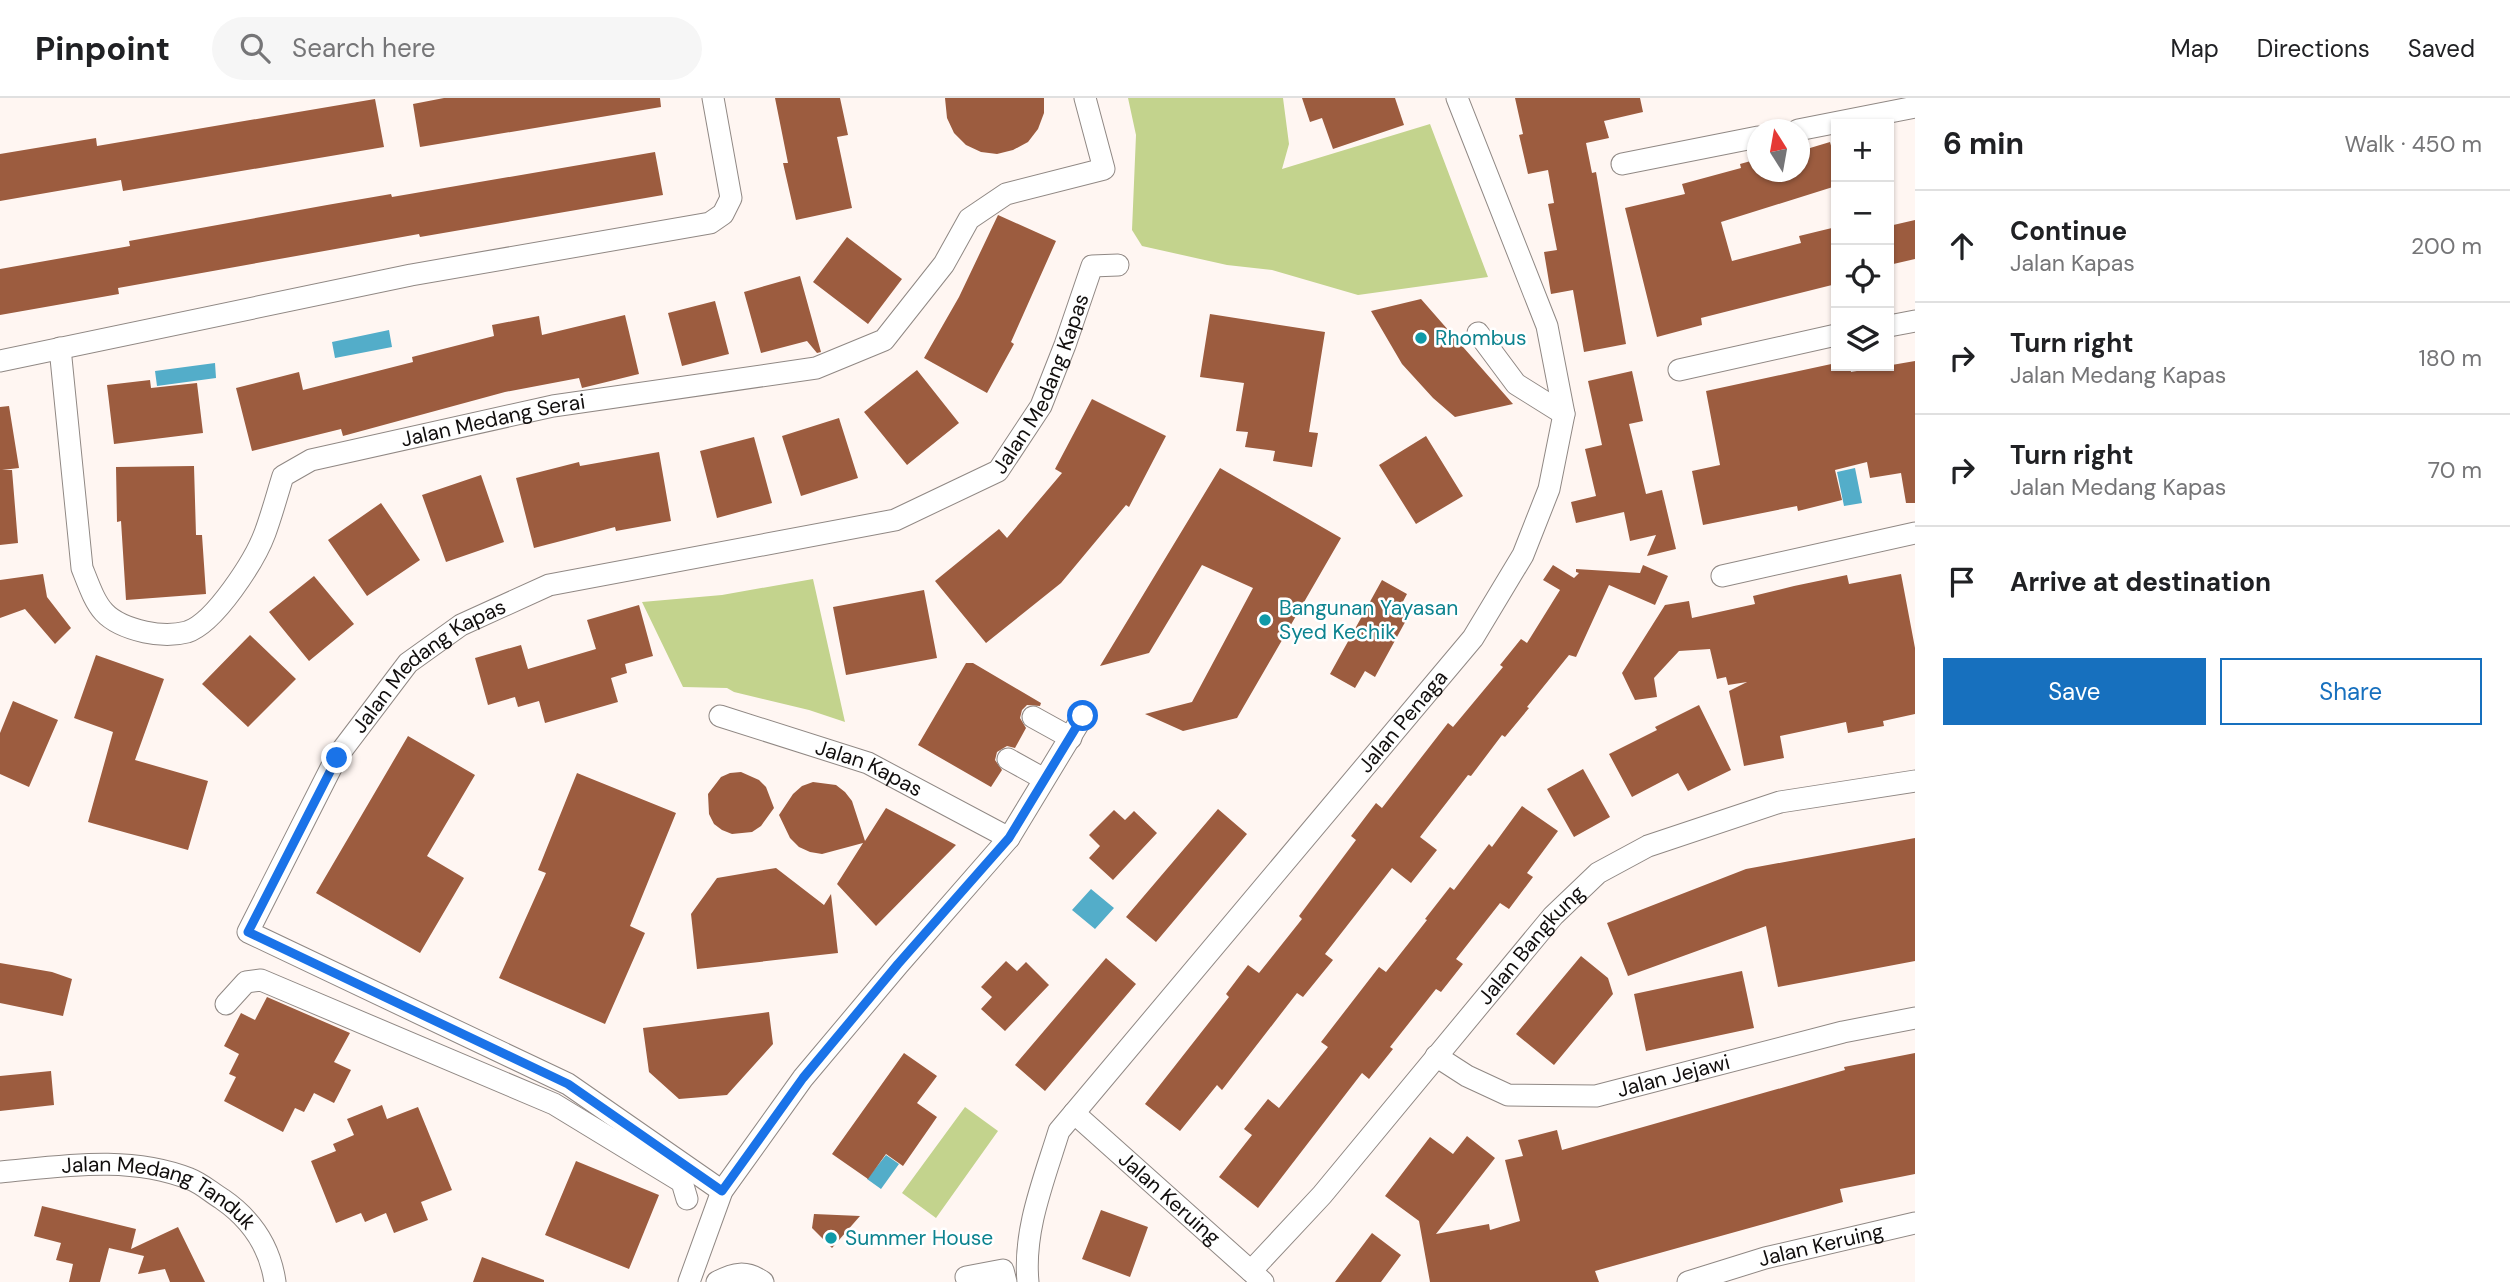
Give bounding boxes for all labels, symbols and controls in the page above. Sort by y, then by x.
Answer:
search box [212,17,702,80]
text: Pinpoint [35,27,170,70]
icon: search [236,29,274,67]
text: Search here [292,31,436,65]
text: Map [2171,33,2219,64]
text: Directions [2257,33,2370,64]
text: Saved [2408,33,2475,64]
north arrow [1747,119,1810,182]
map controls [1831,119,1894,371]
button: + [1831,119,1894,182]
text: 6 min [1943,124,2024,163]
text: Walk · 450 m [2345,129,2482,159]
button: − [1831,182,1894,245]
text: Continue [2010,214,2127,248]
icon: ahead [1943,227,1981,265]
text: 200 m [2411,231,2482,261]
button: locate [1831,245,1894,308]
text: Jalan Kapas [2010,248,2135,278]
street label: Jalan Medang Kapas [986,290,1096,479]
button: layers [1831,308,1894,371]
place label: Rhombus [1435,324,1526,352]
text: Turn right [2010,326,2134,360]
marker: Rhombus [1413,330,1429,346]
icon: right [1943,339,1981,377]
text: 180 m [2418,343,2482,373]
text: Jalan Medang Kapas [2010,360,2226,390]
street label: Jalan Medang Serai [398,388,587,454]
text: Turn right [2010,438,2134,472]
icon: right [1943,451,1981,489]
text: 70 m [2428,455,2482,485]
text: Jalan Medang Kapas [2010,472,2226,502]
icon: arrive [1943,563,1981,601]
text: Arrive at destination [2010,565,2271,599]
street label: Jalan Medang Kapas [346,593,510,739]
place label: Bangunan Yayasan Syed Kechik [1279,594,1458,646]
marker: Bangunan Yayasan Syed Kechik [1257,612,1273,628]
button: Save [1943,658,2206,725]
button: Share [2220,658,2482,725]
street label: Jalan Penaga [1352,664,1454,779]
route start [1067,700,1098,731]
street label: Jalan Kapas [812,733,927,803]
route end [321,742,352,773]
street label: Jalan Bangkung [1471,879,1591,1011]
street label: Jalan Jejawi [1614,1048,1733,1104]
street label: Jalan Keruing [1112,1145,1227,1252]
street label: Jalan Medang Tanduk [60,1150,263,1236]
street label: Jalan Keruing [1755,1217,1887,1273]
place label: Summer House [845,1224,993,1252]
marker: Summer House [823,1230,839,1246]

